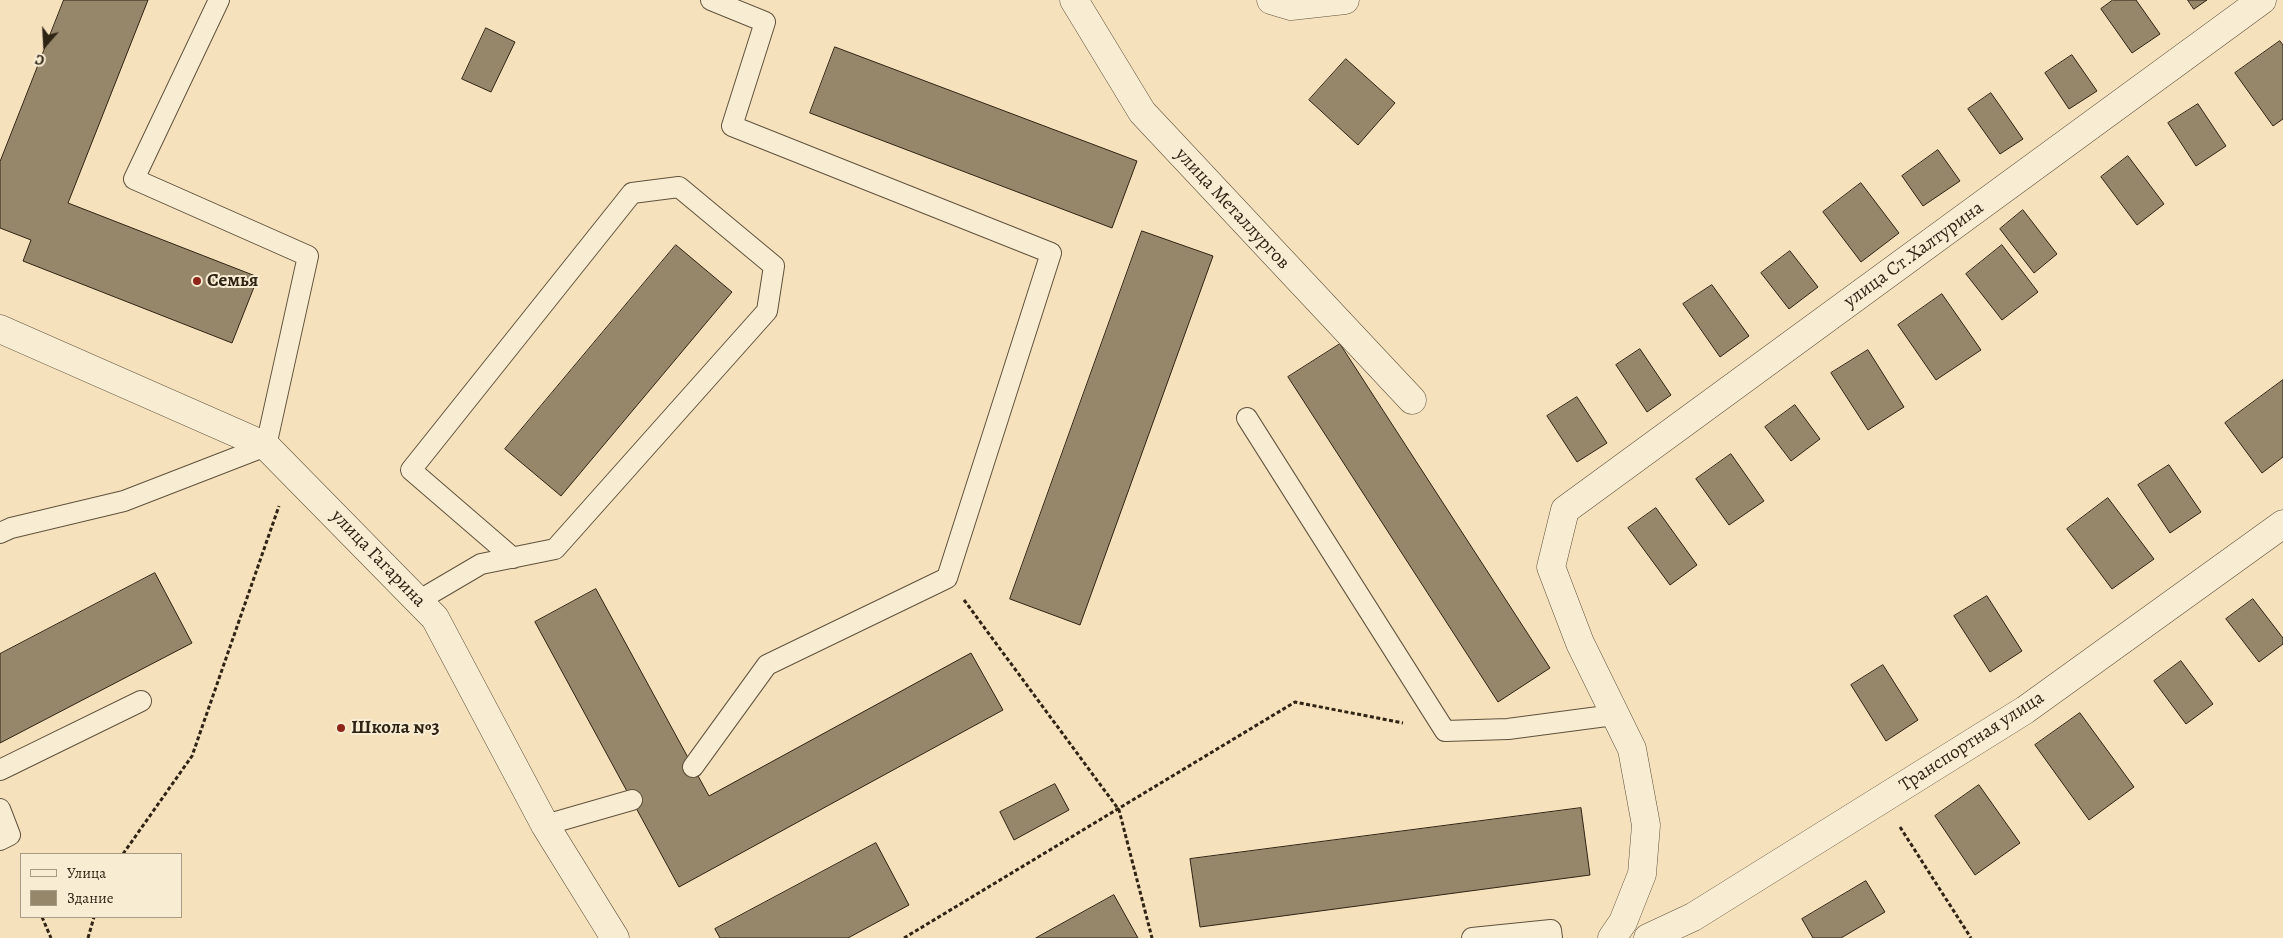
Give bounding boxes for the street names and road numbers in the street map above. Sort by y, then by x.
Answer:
street label: улица Металлургов [1170,143,1294,275]
street label: улица Ст.Халтурина [1840,197,1988,313]
street label: улица Гагарина [326,505,430,613]
street label: Транспортная улица [1895,687,2049,797]

